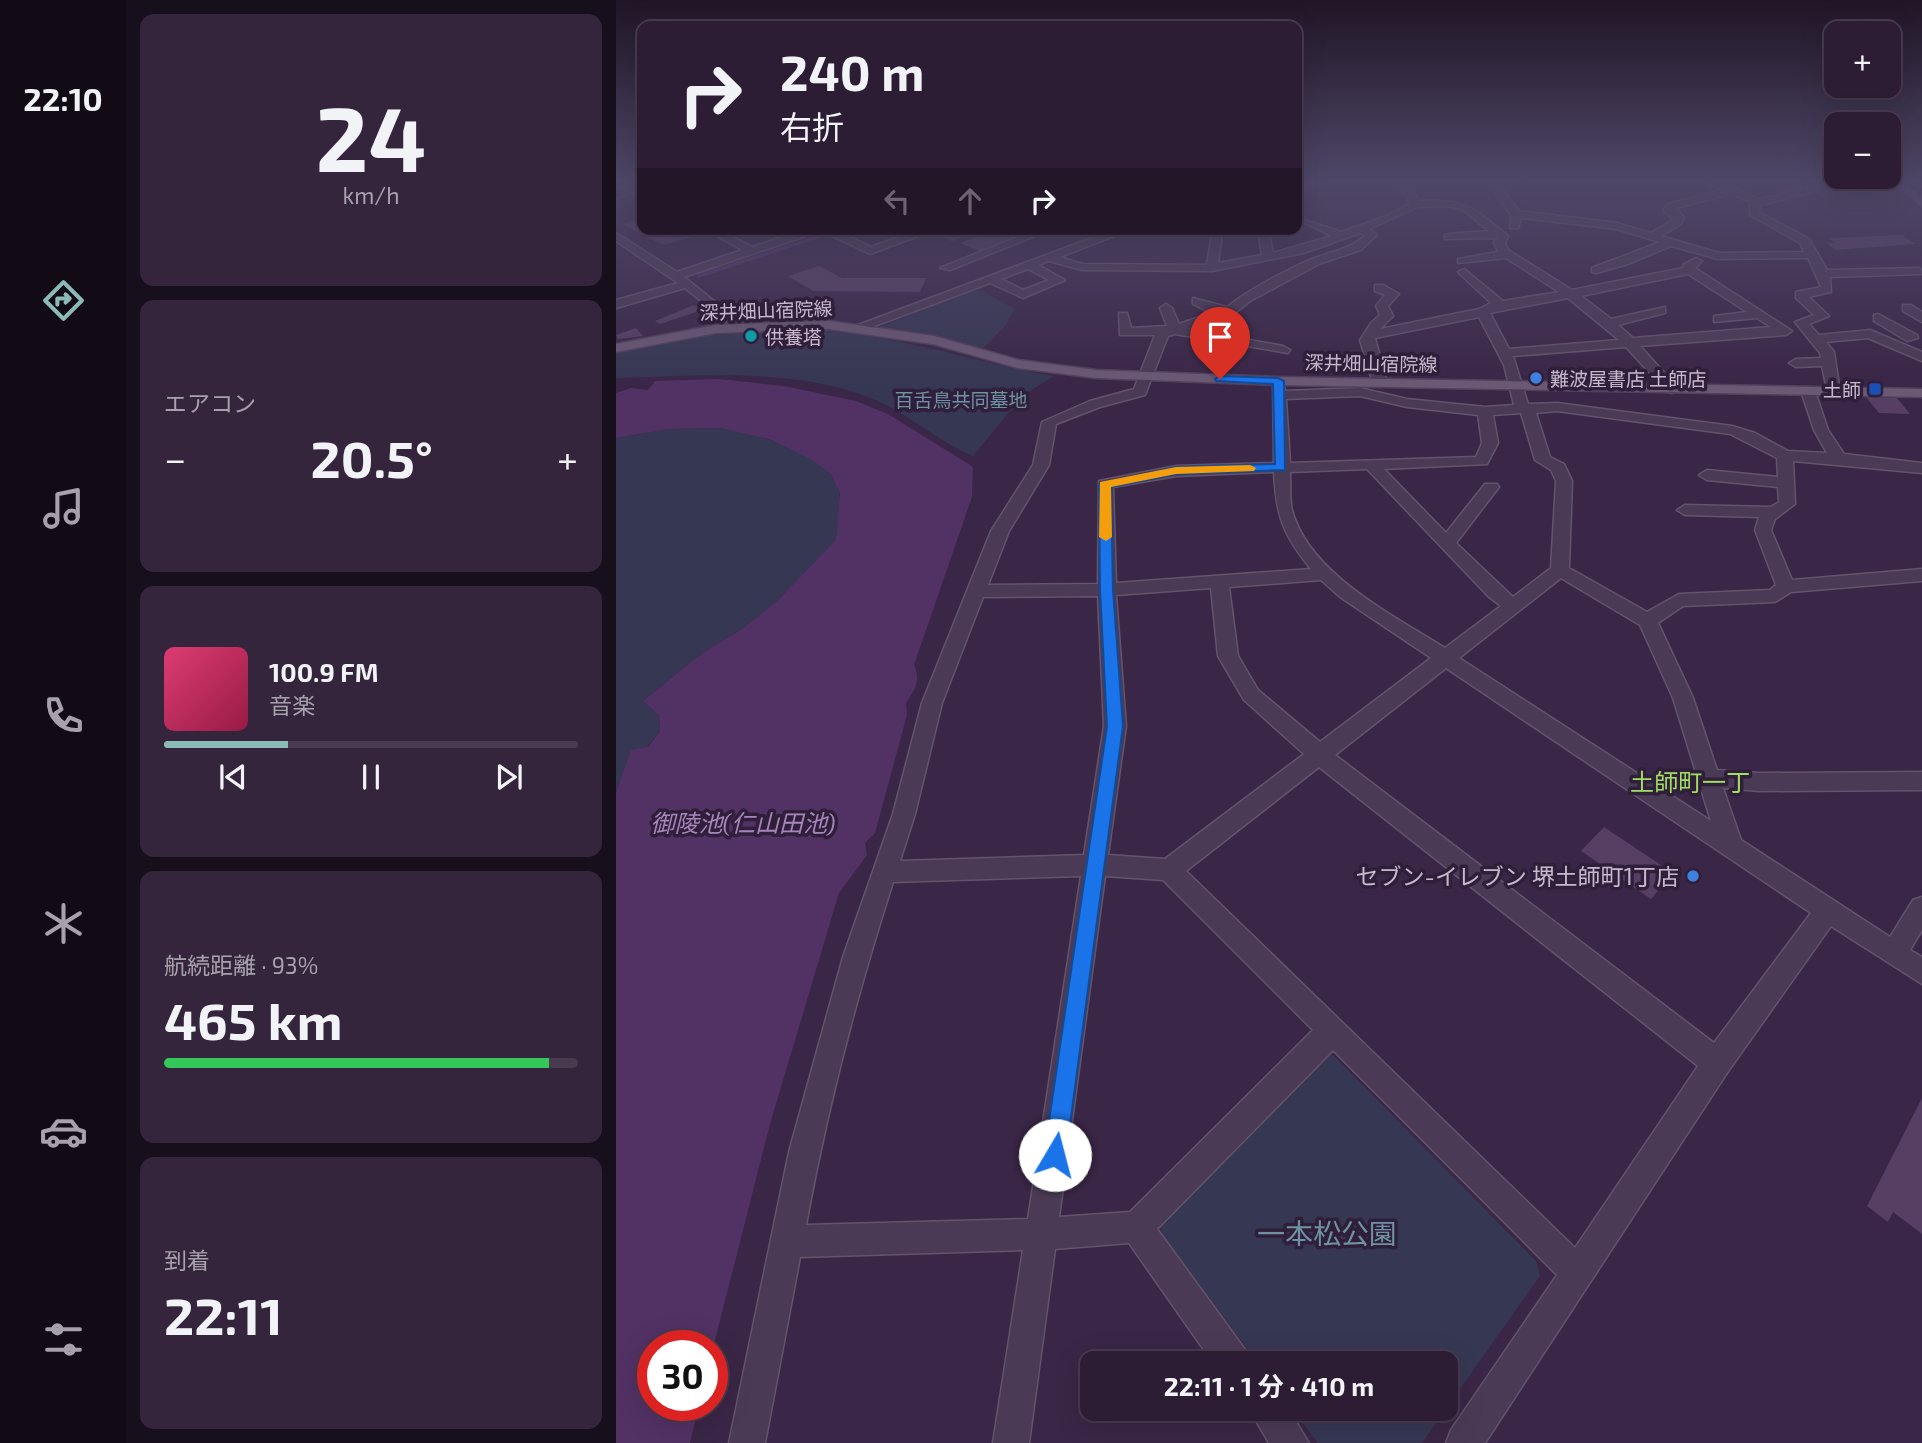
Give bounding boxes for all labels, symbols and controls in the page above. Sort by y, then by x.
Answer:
map controls [1824,21,1901,189]
button: + [1824,21,1901,98]
text: 240 m [780,42,924,101]
icon: right [665,49,756,140]
text: 22:10 [23,79,103,117]
text: 24 [316,81,426,190]
text: 右折 [780,107,844,145]
button: − [1824,112,1901,189]
text: km/h [342,181,400,209]
icon: left [878,182,916,220]
icon: ahead [951,182,989,220]
icon: right [1024,182,1062,220]
icon: directions [39,276,88,325]
street label: 深井畑山宿院線 [699,296,833,324]
pin [1190,307,1250,379]
icon: arrive [1201,318,1239,356]
place label: 供養塔 [765,325,822,348]
marker: 供養塔 [743,328,759,344]
street label: 深井畑山宿院線 [1304,350,1438,376]
place label: 難波屋書店 土師店 [1550,367,1706,390]
marker: 難波屋書店 土師店 [1528,370,1544,386]
place label: 土師 [1823,378,1861,401]
marker: 土師 [1867,381,1883,397]
park label: 百舌鳥共同墓地 [894,388,1028,411]
text: エアコン [164,389,256,417]
text: 20.5° [310,426,433,488]
text: − [164,435,186,481]
text: + [557,435,578,481]
icon: music [39,484,88,533]
text: 100.9 FM [269,656,379,687]
icon: phone [39,691,88,740]
text: 音楽 [269,691,315,719]
icon: previous [214,758,252,796]
icon: pause [352,758,390,796]
icon: next [490,758,528,796]
district label: 土師町一丁 [1630,767,1750,796]
water label: 御陵池(仁山田池) [650,808,836,837]
place label: セブン-イレブン 堺土師町1丁店 [1355,862,1679,890]
marker: セブン-イレブン 堺土師町1丁店 [1685,868,1701,884]
icon: climate [39,899,88,948]
text: 航続距離 · 93% [164,951,318,979]
text: 465 km [164,988,343,1050]
icon: car [39,1107,88,1156]
position arrow [1018,1118,1092,1192]
park label: 一本松公園 [1257,1216,1397,1250]
text: 到着 [164,1246,210,1274]
text: 22:11 [164,1283,283,1345]
icon: filters [39,1315,88,1364]
speed limit sign: 30 [637,1330,728,1421]
text: 22:11 · 1 分 · 410 m [1164,1370,1374,1401]

